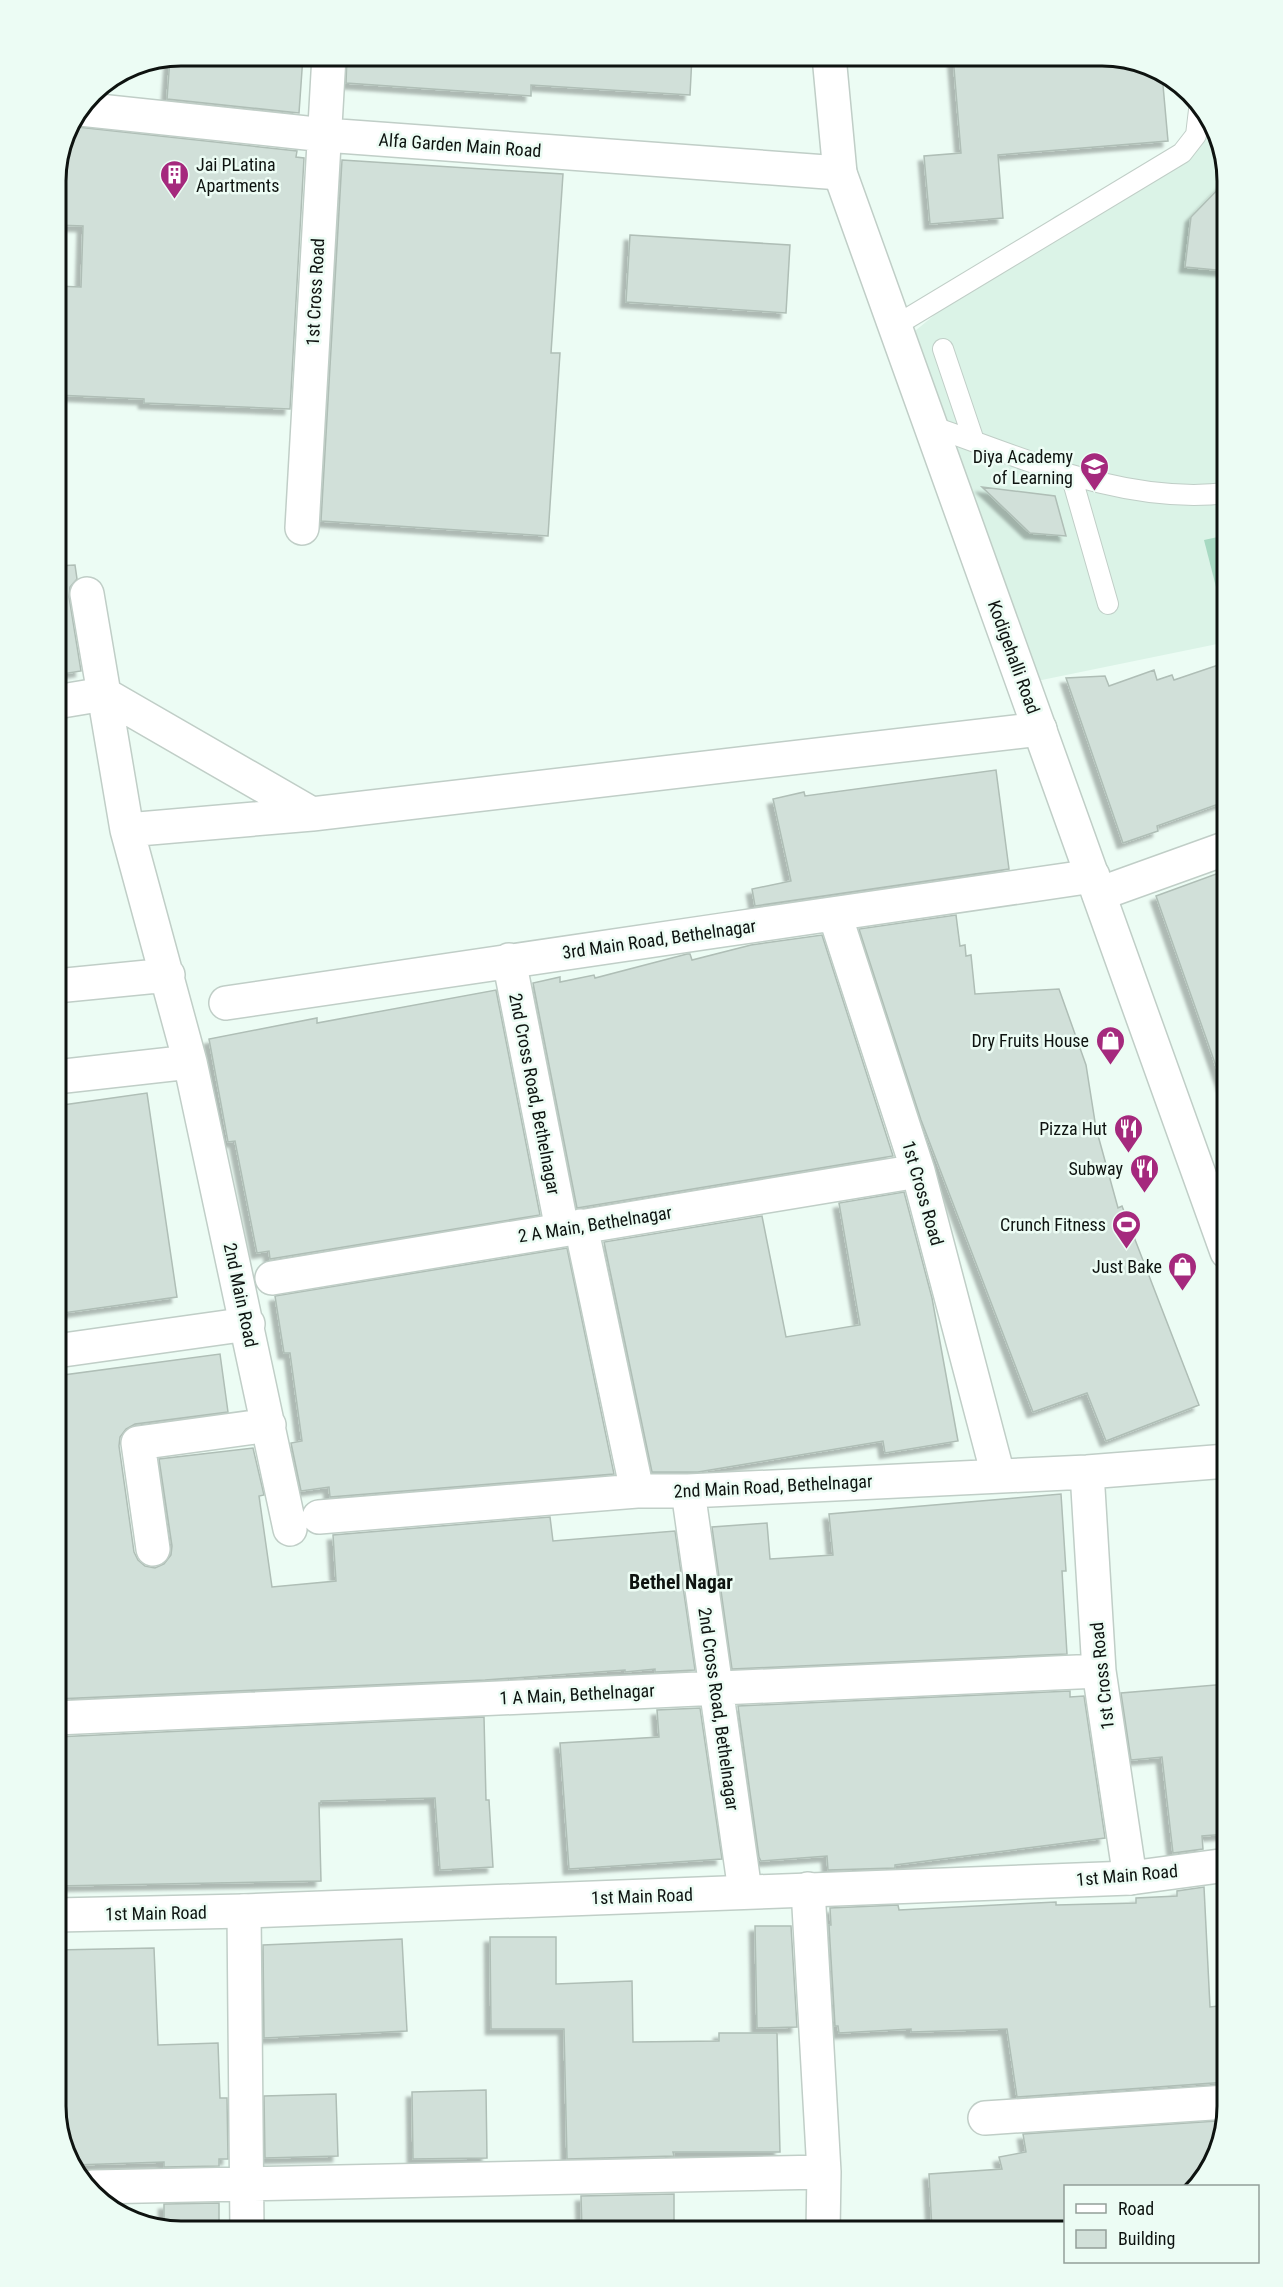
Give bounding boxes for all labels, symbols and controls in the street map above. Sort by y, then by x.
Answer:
street label: Alfa Garden Main Road [378,129,542,161]
place label: Jai PLatina Apartments [196,154,279,196]
building icon: Jai PLatina Apartments [159,158,191,200]
street label: 1st Cross Road [302,238,328,346]
place label: Diya Academy of Learning [973,446,1073,488]
school or university icon: Diya Academy of Learning [1078,450,1110,492]
street label: Kodigehalli Road [984,598,1044,716]
street label: 3rd Main Road, Bethelnagar [561,915,758,963]
street label: 2nd Cross Road, Bethelnagar [505,992,565,1197]
shop icon: Dry Fruits House [1094,1024,1126,1066]
place label: Dry Fruits House [971,1030,1089,1051]
restaurant icon: Pizza Hut [1112,1112,1144,1154]
place label: Pizza Hut [1039,1118,1107,1139]
street label: 1st Cross Road [898,1138,948,1248]
restaurant icon: Subway [1128,1152,1160,1194]
place label: Subway [1068,1158,1123,1179]
street label: 2 A Main, Bethelnagar [517,1201,674,1247]
sports icon: Crunch Fitness [1111,1208,1143,1250]
place label: Crunch Fitness [1000,1214,1106,1235]
street label: 2nd Main Road [220,1241,262,1349]
shop icon: Just Bake [1167,1250,1199,1292]
place label: Just Bake [1092,1256,1162,1277]
street label: 2nd Main Road, Bethelnagar [673,1470,873,1502]
district label: Bethel Nagar [629,1570,733,1594]
street label: 2nd Cross Road, Bethelnagar [694,1606,744,1812]
street label: 1st Cross Road [1086,1621,1118,1731]
street label: 1 A Main, Bethelnagar [499,1679,656,1709]
street label: 1st Main Road [1075,1860,1179,1890]
street label: 1st Main Road [591,1884,693,1908]
street label: 1st Main Road [105,1902,207,1924]
legend [1064,2185,1259,2263]
text: Road [1118,2198,1154,2219]
text: Building [1118,2228,1175,2249]

